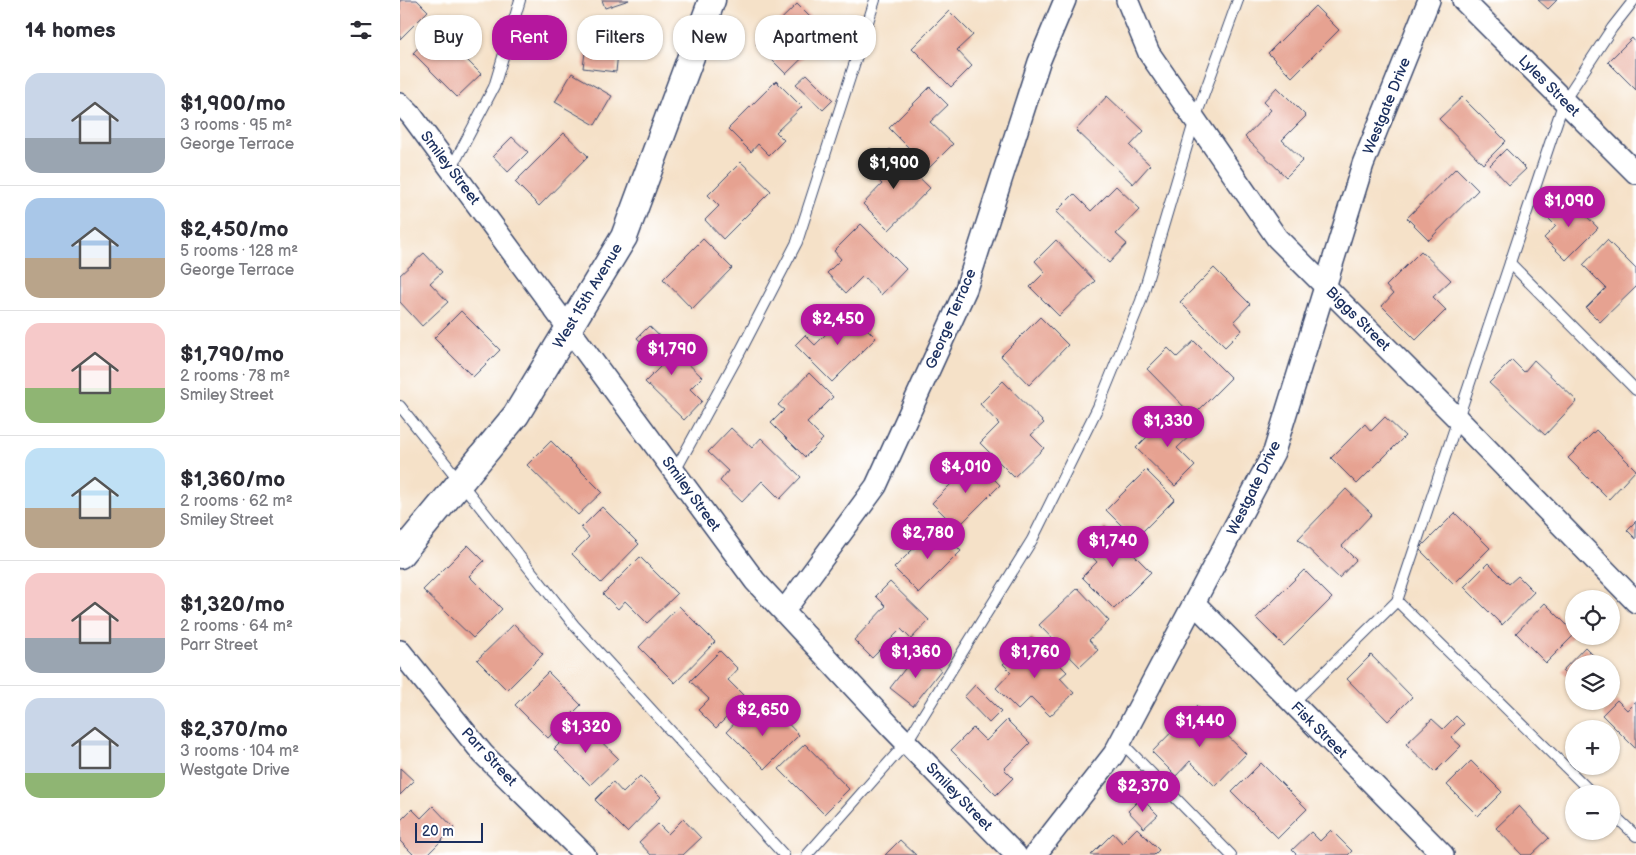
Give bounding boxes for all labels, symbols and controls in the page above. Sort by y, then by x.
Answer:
chip: Buy [415,15,482,60]
chip: Rent [492,15,567,60]
chip: Filters [577,15,663,60]
chip: New [673,15,745,60]
chip: Apartment [755,15,876,60]
icon: filters [347,16,375,44]
text: 14 homes [25,18,116,43]
street label: Lyles Street [1514,51,1584,121]
street label: Westgate Drive [1359,55,1415,157]
text: $1,900/mo [180,91,286,116]
icon: home [65,93,125,153]
text: 3 rooms · 95 m² [180,116,292,135]
street label: Smiley Street [416,127,484,209]
text: George Terrace [180,135,294,154]
pin: $1,900 [853,148,935,190]
text: $1,900 [869,154,919,173]
pin: $1,090 [1528,186,1610,228]
text: $1,090 [1544,192,1594,211]
text: $2,450/mo [180,217,288,242]
icon: home [65,218,125,278]
street label: West 15th Avenue [549,240,627,352]
text: 5 rooms · 128 m² [180,242,298,261]
text: George Terrace [180,261,294,280]
street label: George Terrace [921,266,981,372]
street label: Biggs Street [1322,283,1395,356]
pin: $2,450 [797,304,879,346]
text: $2,450 [812,310,864,329]
pin: $1,790 [631,334,713,376]
text: $1,790 [647,340,697,359]
text: $1,790/mo [180,342,284,367]
icon: home [65,343,125,403]
text: 2 rooms · 78 m² [180,367,290,386]
text: Smiley Street [180,386,274,405]
pin: $1,330 [1127,406,1209,448]
text: $1,330 [1143,412,1193,431]
street label: Westgate Drive [1223,438,1285,538]
pin: $4,010 [925,452,1007,494]
street label: Smiley Street [658,453,725,535]
text: $4,010 [941,458,991,477]
text: $1,360/mo [180,467,285,492]
icon: home [65,468,125,528]
text: 2 rooms · 62 m² [180,492,293,511]
text: Smiley Street [180,511,274,530]
pin: $2,780 [887,518,969,560]
text: $2,780 [902,524,954,543]
pin: $1,740 [1072,526,1154,568]
text: $1,740 [1088,532,1138,551]
map controls [1565,590,1620,840]
button: locate [1565,590,1620,645]
text: $1,320/mo [180,592,285,617]
icon: home [65,593,125,653]
text: 2 rooms · 64 m² [180,617,293,636]
text: Parr Street [180,636,258,655]
pin: $1,360 [875,636,957,679]
pin: $1,760 [994,636,1076,679]
text: $1,360 [891,643,941,662]
text: $1,760 [1010,643,1060,662]
button: layers [1565,655,1620,710]
pin: $2,650 [722,694,804,737]
street label: Fisk Street [1287,698,1352,763]
text: $2,650 [737,701,789,720]
pin: $1,440 [1159,706,1241,748]
pin: $1,320 [545,712,627,754]
text: $1,440 [1175,712,1225,731]
text: $2,370/mo [180,717,288,742]
icon: home [65,718,125,778]
text: $1,320 [561,718,611,737]
button: + [1565,720,1620,775]
street label: Parr Street [457,724,521,790]
text: 3 rooms · 104 m² [180,742,299,761]
street label: Smiley Street [922,759,997,835]
text: Westgate Drive [180,761,290,780]
pin: $2,370 [1102,770,1184,813]
text: $2,370 [1117,777,1169,796]
button: − [1565,785,1620,840]
scale bar [415,820,482,843]
text: 20 m [422,823,454,840]

